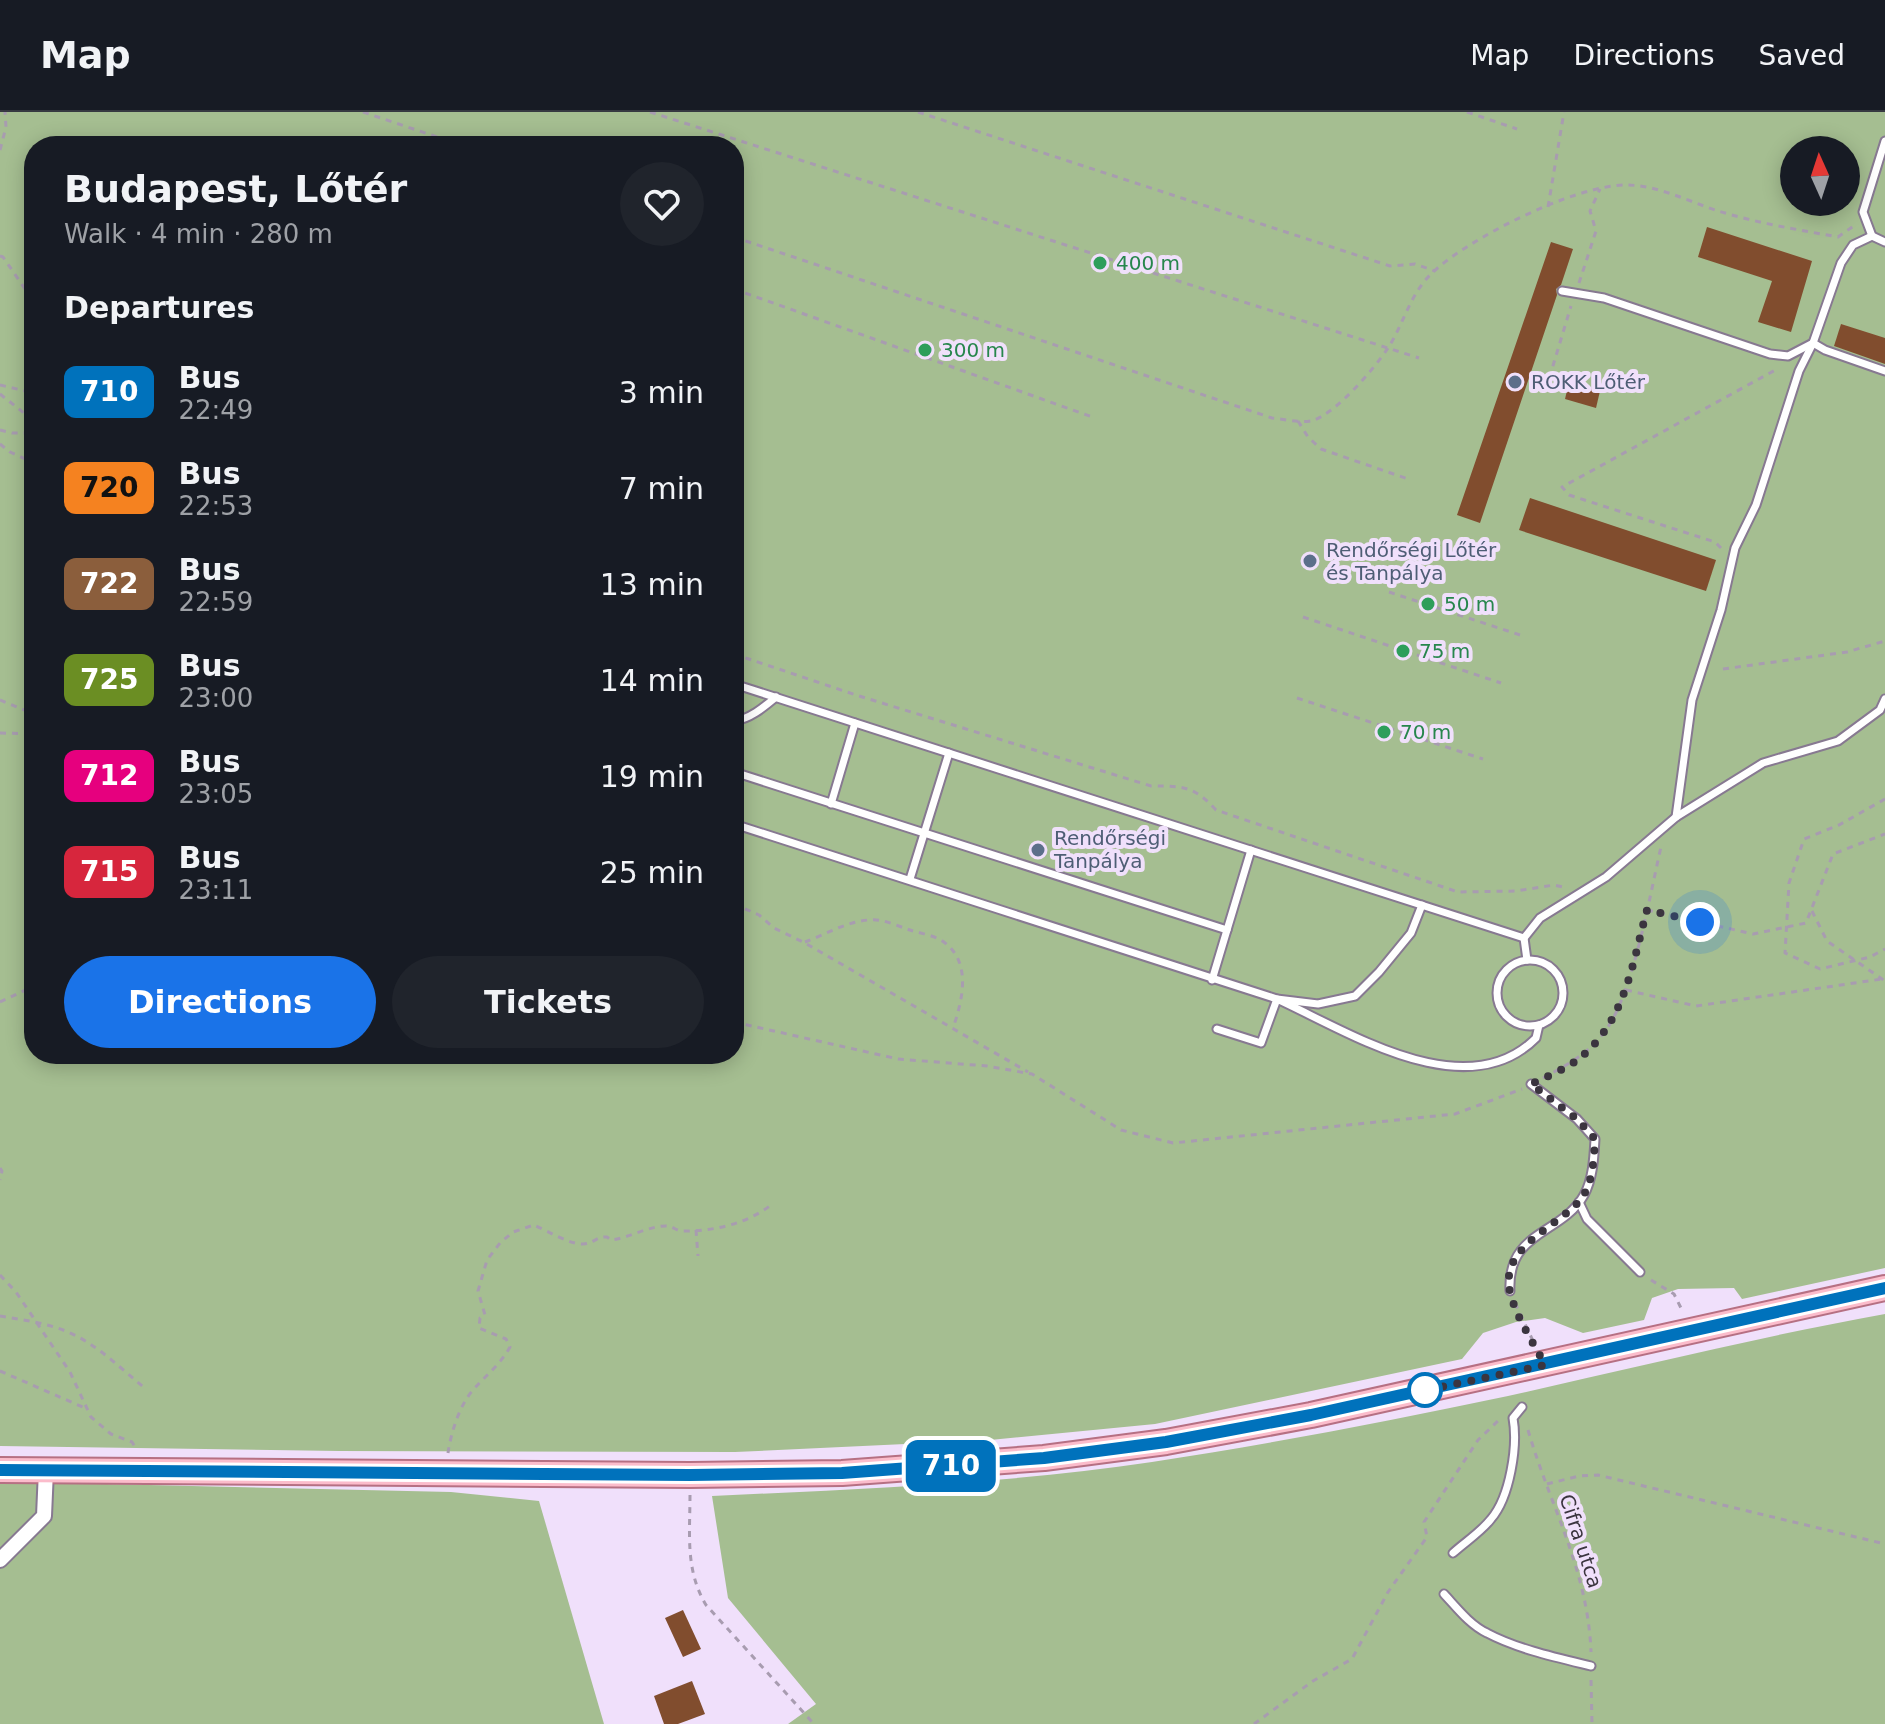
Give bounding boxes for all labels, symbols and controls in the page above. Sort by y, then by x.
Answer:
text: Map [40,33,131,77]
text: Map [1470,39,1529,72]
text: Directions [1573,39,1714,72]
text: Saved [1758,39,1845,72]
north arrow [1780,136,1860,216]
map controls [1780,136,1860,216]
button: heart [620,162,704,246]
text: Budapest, Lőtér [64,167,407,211]
text: Walk · 4 min · 280 m [64,219,333,249]
place label: 400 m [1116,251,1180,275]
marker: 400 m [1091,254,1109,272]
text: Departures [64,290,254,325]
place label: 300 m [941,338,1005,362]
marker: 300 m [916,341,934,359]
text: Bus [178,360,241,395]
place label: ROKK Lőtér [1531,370,1646,394]
marker: ROKK Lőtér [1506,373,1524,391]
text: 710 [80,375,138,408]
text: 3 min [619,375,704,410]
text: 22:49 [178,395,253,425]
text: Bus [178,456,241,491]
text: 720 [80,471,138,504]
text: 7 min [619,471,704,506]
text: 22:53 [178,491,253,521]
place label: Rendőrségi Lőtér és Tanpálya [1326,538,1497,585]
text: Bus [178,552,241,587]
marker: Rendőrségi Lőtér és Tanpálya [1301,552,1319,570]
text: 722 [80,567,138,600]
text: 13 min [600,567,704,602]
text: 22:59 [178,587,253,617]
place label: 50 m [1444,592,1495,616]
marker: 50 m [1419,595,1437,613]
place label: 75 m [1419,639,1470,663]
marker: 75 m [1394,642,1412,660]
text: Bus [178,648,241,683]
text: 725 [80,663,138,696]
text: 14 min [600,663,704,698]
text: 23:00 [178,683,253,713]
place label: 70 m [1400,720,1451,744]
marker: 70 m [1375,723,1393,741]
text: Bus [178,744,241,779]
text: 712 [80,759,138,792]
text: 19 min [600,759,704,794]
text: 23:05 [178,779,253,809]
place label: Rendőrségi Tanpálya [1053,826,1166,873]
text: Bus [178,840,241,875]
marker: Rendőrségi Tanpálya [1029,841,1047,859]
text: 715 [80,855,138,888]
text: 25 min [600,855,704,890]
text: 23:11 [178,875,253,905]
your location [1680,902,1720,942]
button: Directions [64,956,376,1048]
button: Tickets [392,956,704,1048]
unlabelled marker [1408,1373,1442,1407]
line badge: 710 [905,1440,997,1492]
text: 710 [922,1449,980,1482]
street label: Cifra utca [1555,1491,1607,1591]

